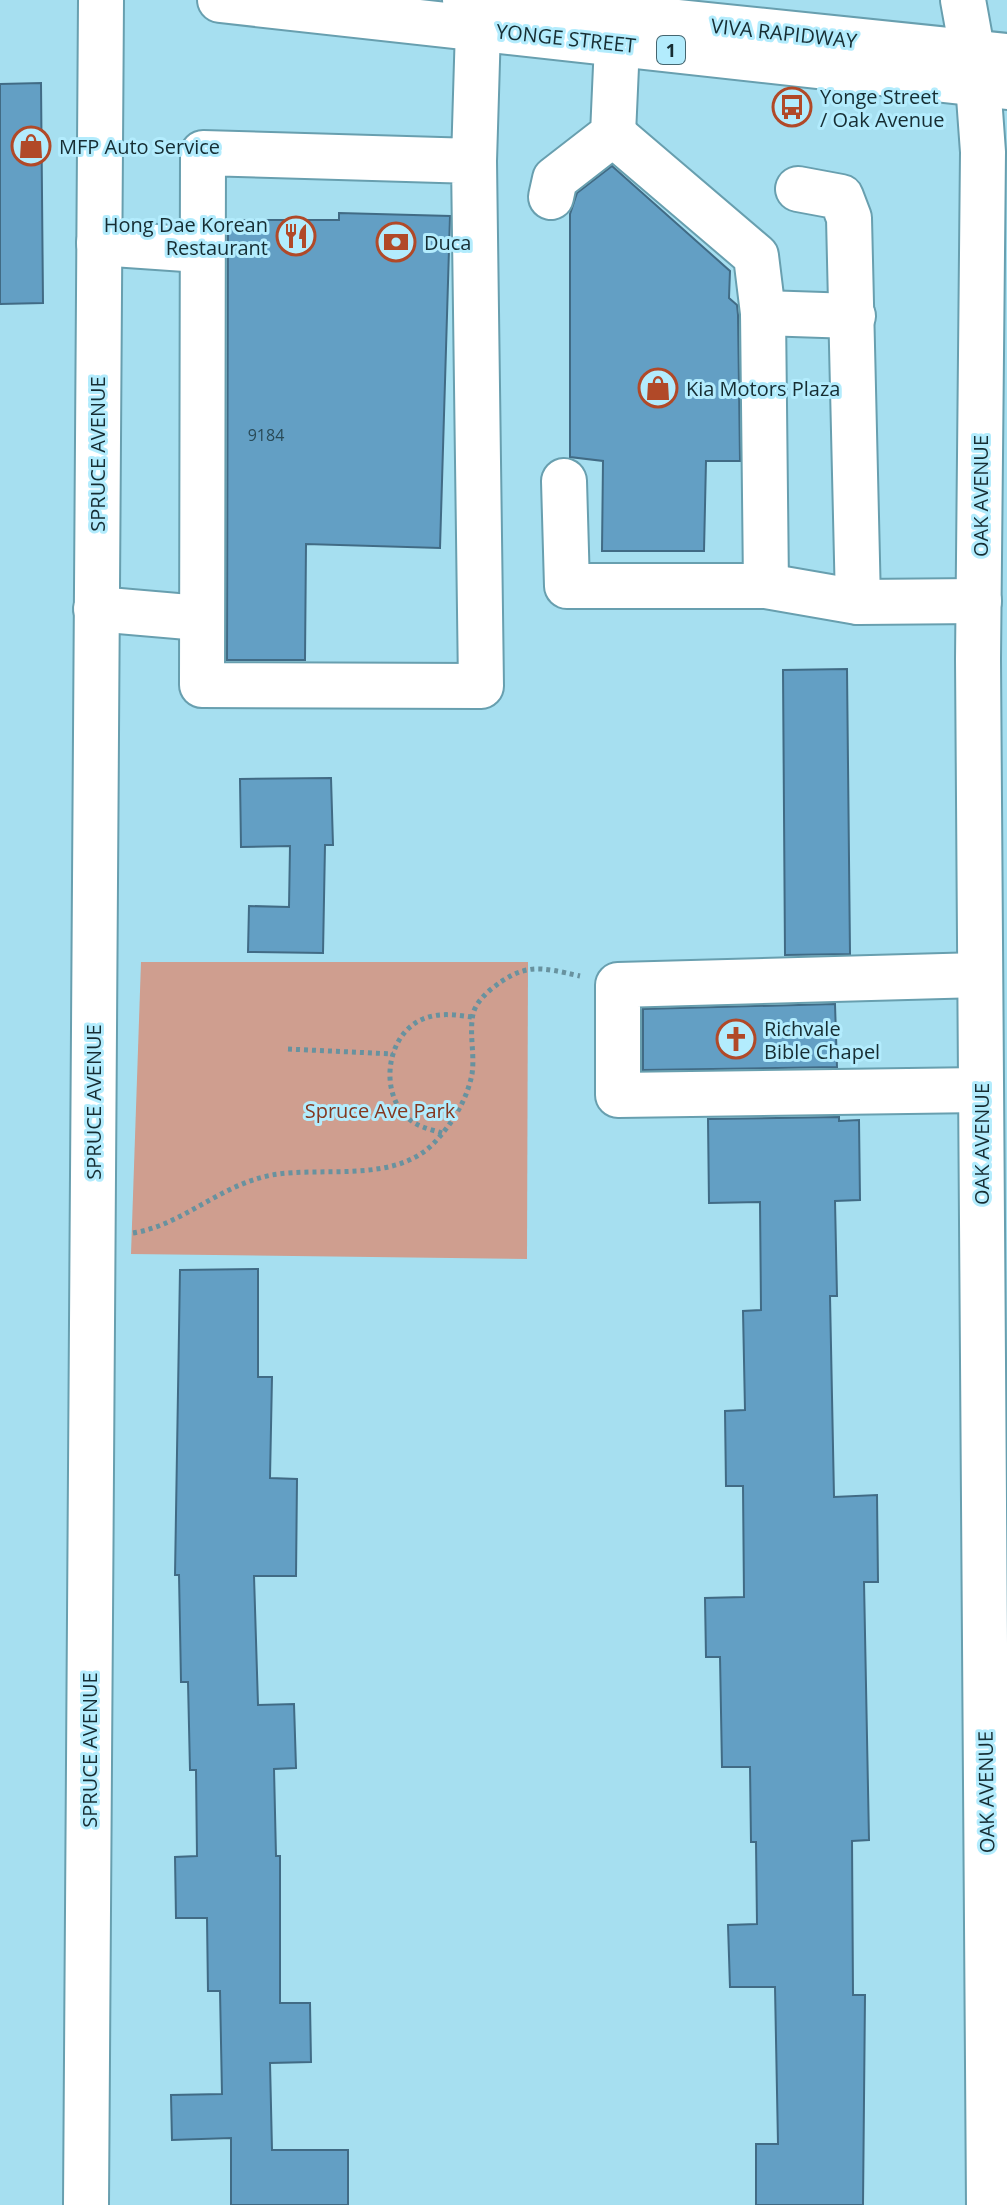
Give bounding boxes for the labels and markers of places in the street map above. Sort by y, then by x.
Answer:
place label: Yonge Street / Oak Avenue [820,83,945,133]
bus stop icon: Yonge Street / Oak Avenue [771,86,813,128]
shop icon: MFP Auto Service [10,125,52,167]
place label: MFP Auto Service [59,133,220,160]
place label: Hong Dae Korean Restaurant [104,211,268,261]
restaurant icon: Hong Dae Korean Restaurant [275,215,317,257]
bank icon: Duca [375,221,417,263]
place label: Duca [424,229,471,256]
shop icon: Kia Motors Plaza [637,367,679,409]
place label: Kia Motors Plaza [686,375,840,402]
place label: Richvale Bible Chapel [764,1015,880,1065]
church icon: Richvale Bible Chapel [715,1018,757,1060]

